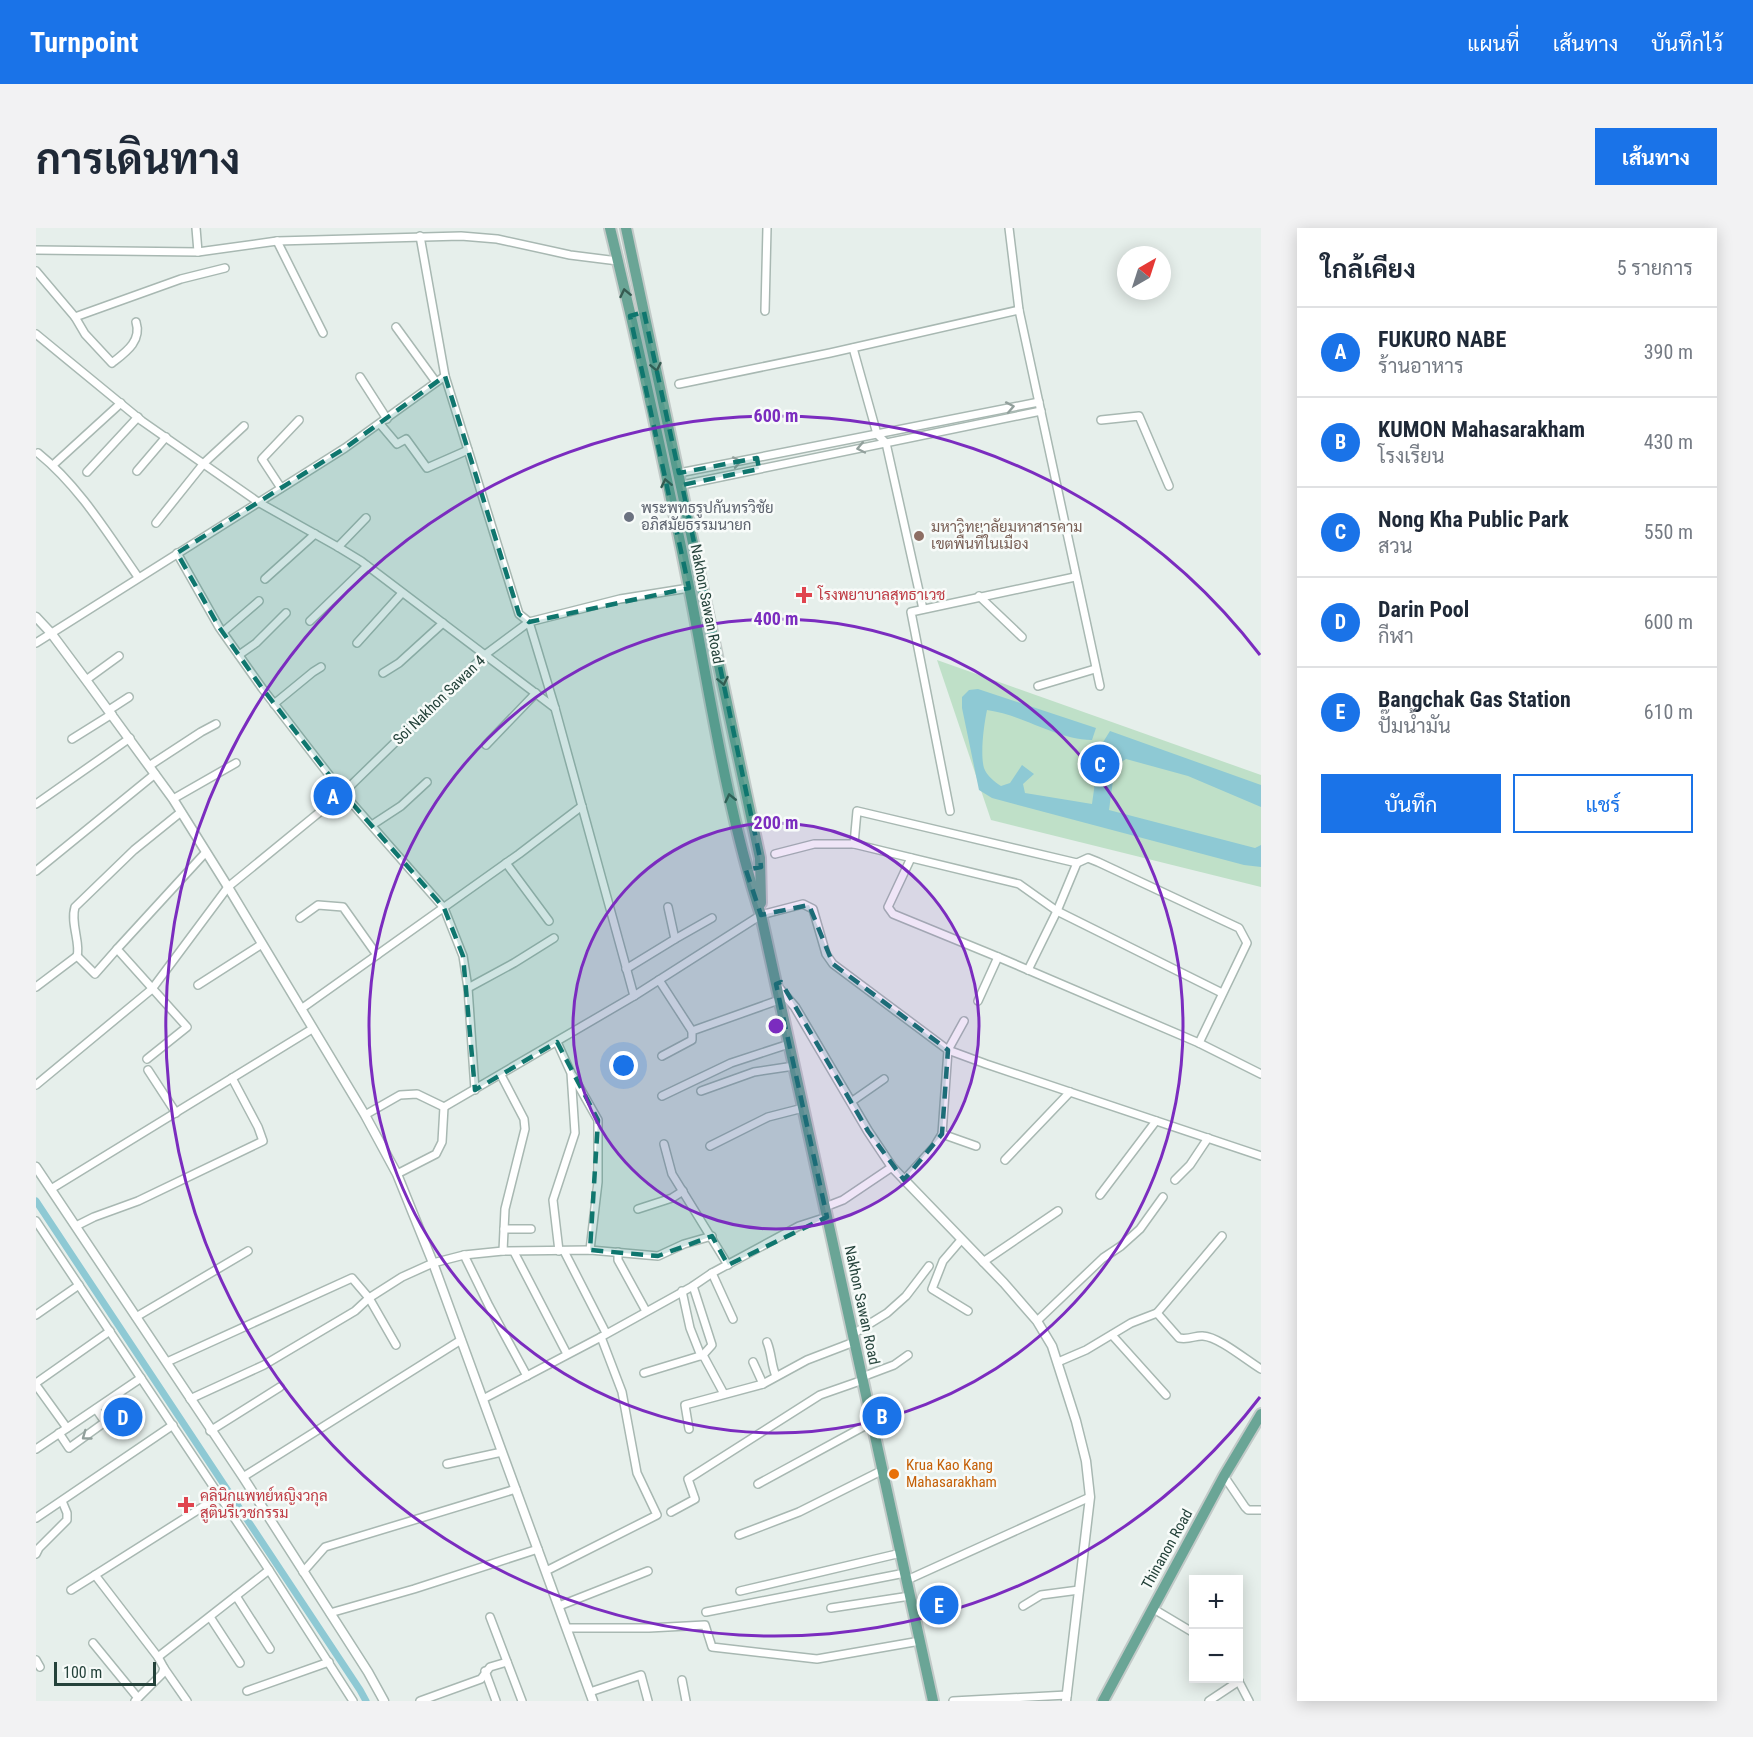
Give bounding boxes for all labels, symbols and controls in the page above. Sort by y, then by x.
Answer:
text: Turnpoint [30,26,138,59]
text: แผนที่ [1467,32,1520,56]
text: เส้นทาง [1553,32,1618,56]
text: บันทึกไว้ [1651,32,1723,56]
button: เส้นทาง [1595,128,1717,185]
text: การเดินทาง [36,135,240,184]
north arrow [1117,246,1171,300]
text: ใกล้เคียง [1321,254,1416,284]
text: 5 รายการ [1617,256,1693,280]
one-way arrow [619,288,632,298]
text: FUKURO NABE [1378,327,1506,352]
text: A [1335,340,1346,364]
text: 390 m [1644,340,1693,364]
text: ร้านอาหาร [1378,354,1464,378]
one-way arrow [649,362,662,372]
one-way arrow [1005,401,1015,414]
text: 600 m [754,405,798,426]
text: KUMON Mahasarakham [1378,417,1585,442]
text: B [1335,430,1346,454]
text: 430 m [1644,430,1693,454]
one-way arrow [856,441,866,454]
text: โรงเรียน [1378,444,1444,468]
one-way arrow [731,456,741,469]
one-way arrow [661,478,674,488]
place label: พระพุทธรูปกันทรวิชัย อภิสมัยธรรมนายก [641,499,774,534]
text: Nong Kha Public Park [1378,507,1569,532]
marker: พระพุทธรูปกันทรวิชัย อภิสมัยธรรมนายก [622,510,636,524]
place label: มหาวิทยาลัยมหาสารคาม เขตพื้นที่ในเมือง [931,518,1083,553]
text: C [1335,520,1346,544]
text: 550 m [1644,520,1693,544]
marker: มหาวิทยาลัยมหาสารคาม เขตพื้นที่ในเมือง [912,529,926,543]
text: สวน [1378,534,1413,558]
street label: Nakhon Sawan Road [687,543,727,665]
place label: โรงพยาบาลสุทธาเวช [817,585,945,606]
marker: โรงพยาบาลสุทธาเวช [795,586,813,604]
text: Darin Pool [1378,597,1469,622]
text: 400 m [754,608,798,629]
text: D [1335,610,1346,634]
text: 600 m [1644,610,1693,634]
text: กีฬา [1378,624,1414,648]
street label: Soi Nakhon Sawan 4 [389,652,489,748]
one-way arrow [716,676,729,686]
text: Bangchak Gas Station [1378,687,1571,712]
text: E [1336,700,1345,724]
text: 610 m [1644,700,1693,724]
text: ปั๊มน้ำมัน [1378,714,1451,738]
pin: C [1080,742,1120,786]
pin: A [314,774,352,818]
button: บันทึก [1321,774,1501,833]
button: แชร์ [1513,774,1693,833]
one-way arrow [724,793,737,803]
text: 200 m [754,812,798,833]
centre of rings [766,1016,786,1036]
your location [609,1051,638,1080]
street label: Nakhon Sawan Road [841,1244,883,1366]
pin: D [104,1394,142,1440]
pin: B [862,1394,902,1438]
one-way arrow [82,1428,93,1439]
place label: Krua Kao Kang Mahasarakham [906,1456,997,1491]
marker: Krua Kao Kang Mahasarakham [887,1467,901,1481]
place label: คลินิกแพทย์หญิงวกุล สูตินรีเวชกรรม [200,1486,328,1523]
marker: คลินิกแพทย์หญิงวกุล สูตินรีเวชกรรม [177,1496,195,1514]
street label: Thinanon Road [1138,1506,1196,1592]
map controls [1189,1575,1243,1683]
button: + [1189,1575,1243,1629]
pin: E [920,1582,958,1628]
button: − [1189,1629,1243,1683]
scale bar [54,1659,156,1686]
text: 100 m [63,1663,102,1682]

